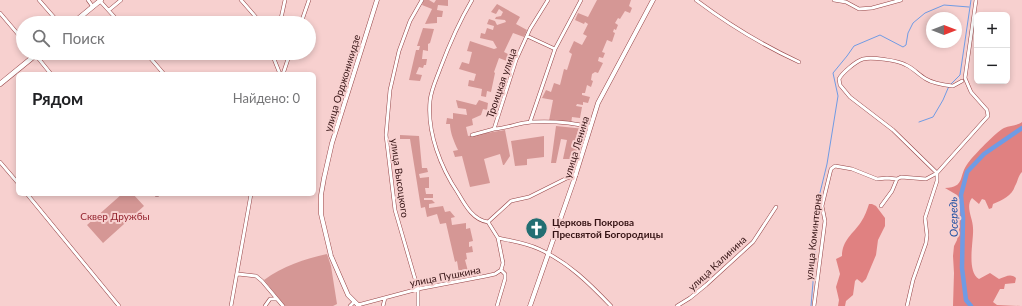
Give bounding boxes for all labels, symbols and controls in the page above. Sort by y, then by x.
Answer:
north arrow [926,12,962,48]
map controls [974,12,1010,84]
button: + [974,12,1010,48]
search box [16,16,316,60]
icon: search [30,27,52,49]
text: Поиск [62,29,105,47]
street label: улица Орджоникидзе [321,33,363,133]
street label: Троицкая улица [483,47,519,119]
button: − [974,48,1010,84]
text: Рядом [32,88,83,109]
text: Найдено: 0 [233,90,300,106]
street label: улица Ленина [561,115,591,179]
street label: улица Высоцкого [388,138,412,219]
street label: улица Коминтерна [803,193,823,281]
water label: Осередь [946,197,960,237]
park label: Сквер Дружбы [80,210,150,222]
church icon: Церковь Покрова Пресвятой Богородицы [524,215,550,241]
place label: Церковь Покрова Пресвятой Богородицы [552,216,663,240]
street label: улица Калинина [685,233,749,293]
street label: улица Пушкина [408,263,482,289]

